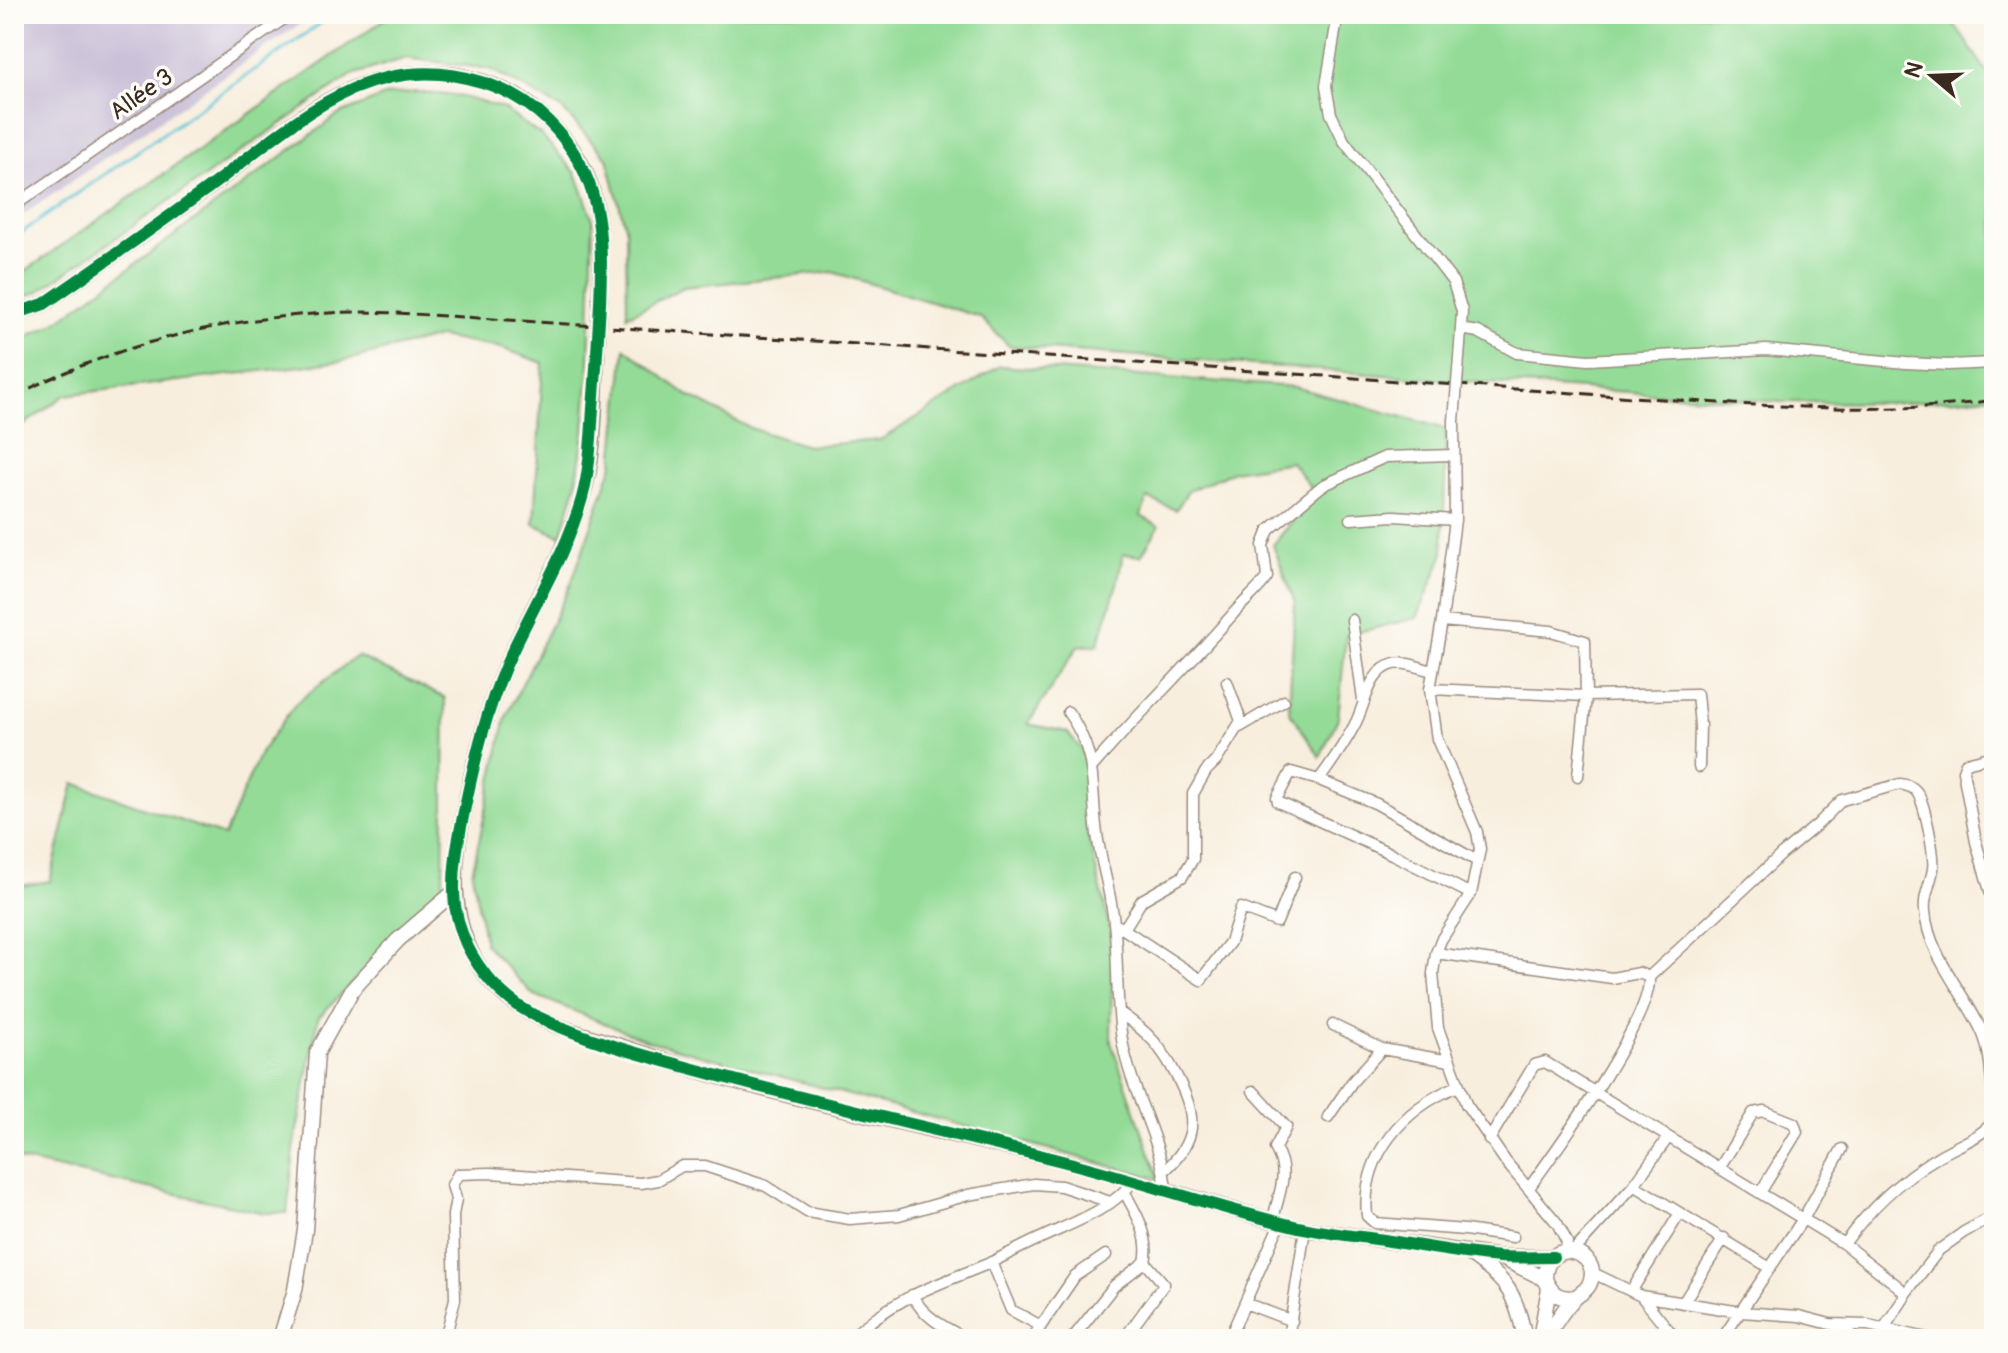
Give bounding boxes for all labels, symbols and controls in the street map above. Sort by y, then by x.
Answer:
north arrow [1892,36,1972,116]
text: N [1898,58,1930,81]
street label: Allée 3 [104,62,178,126]

